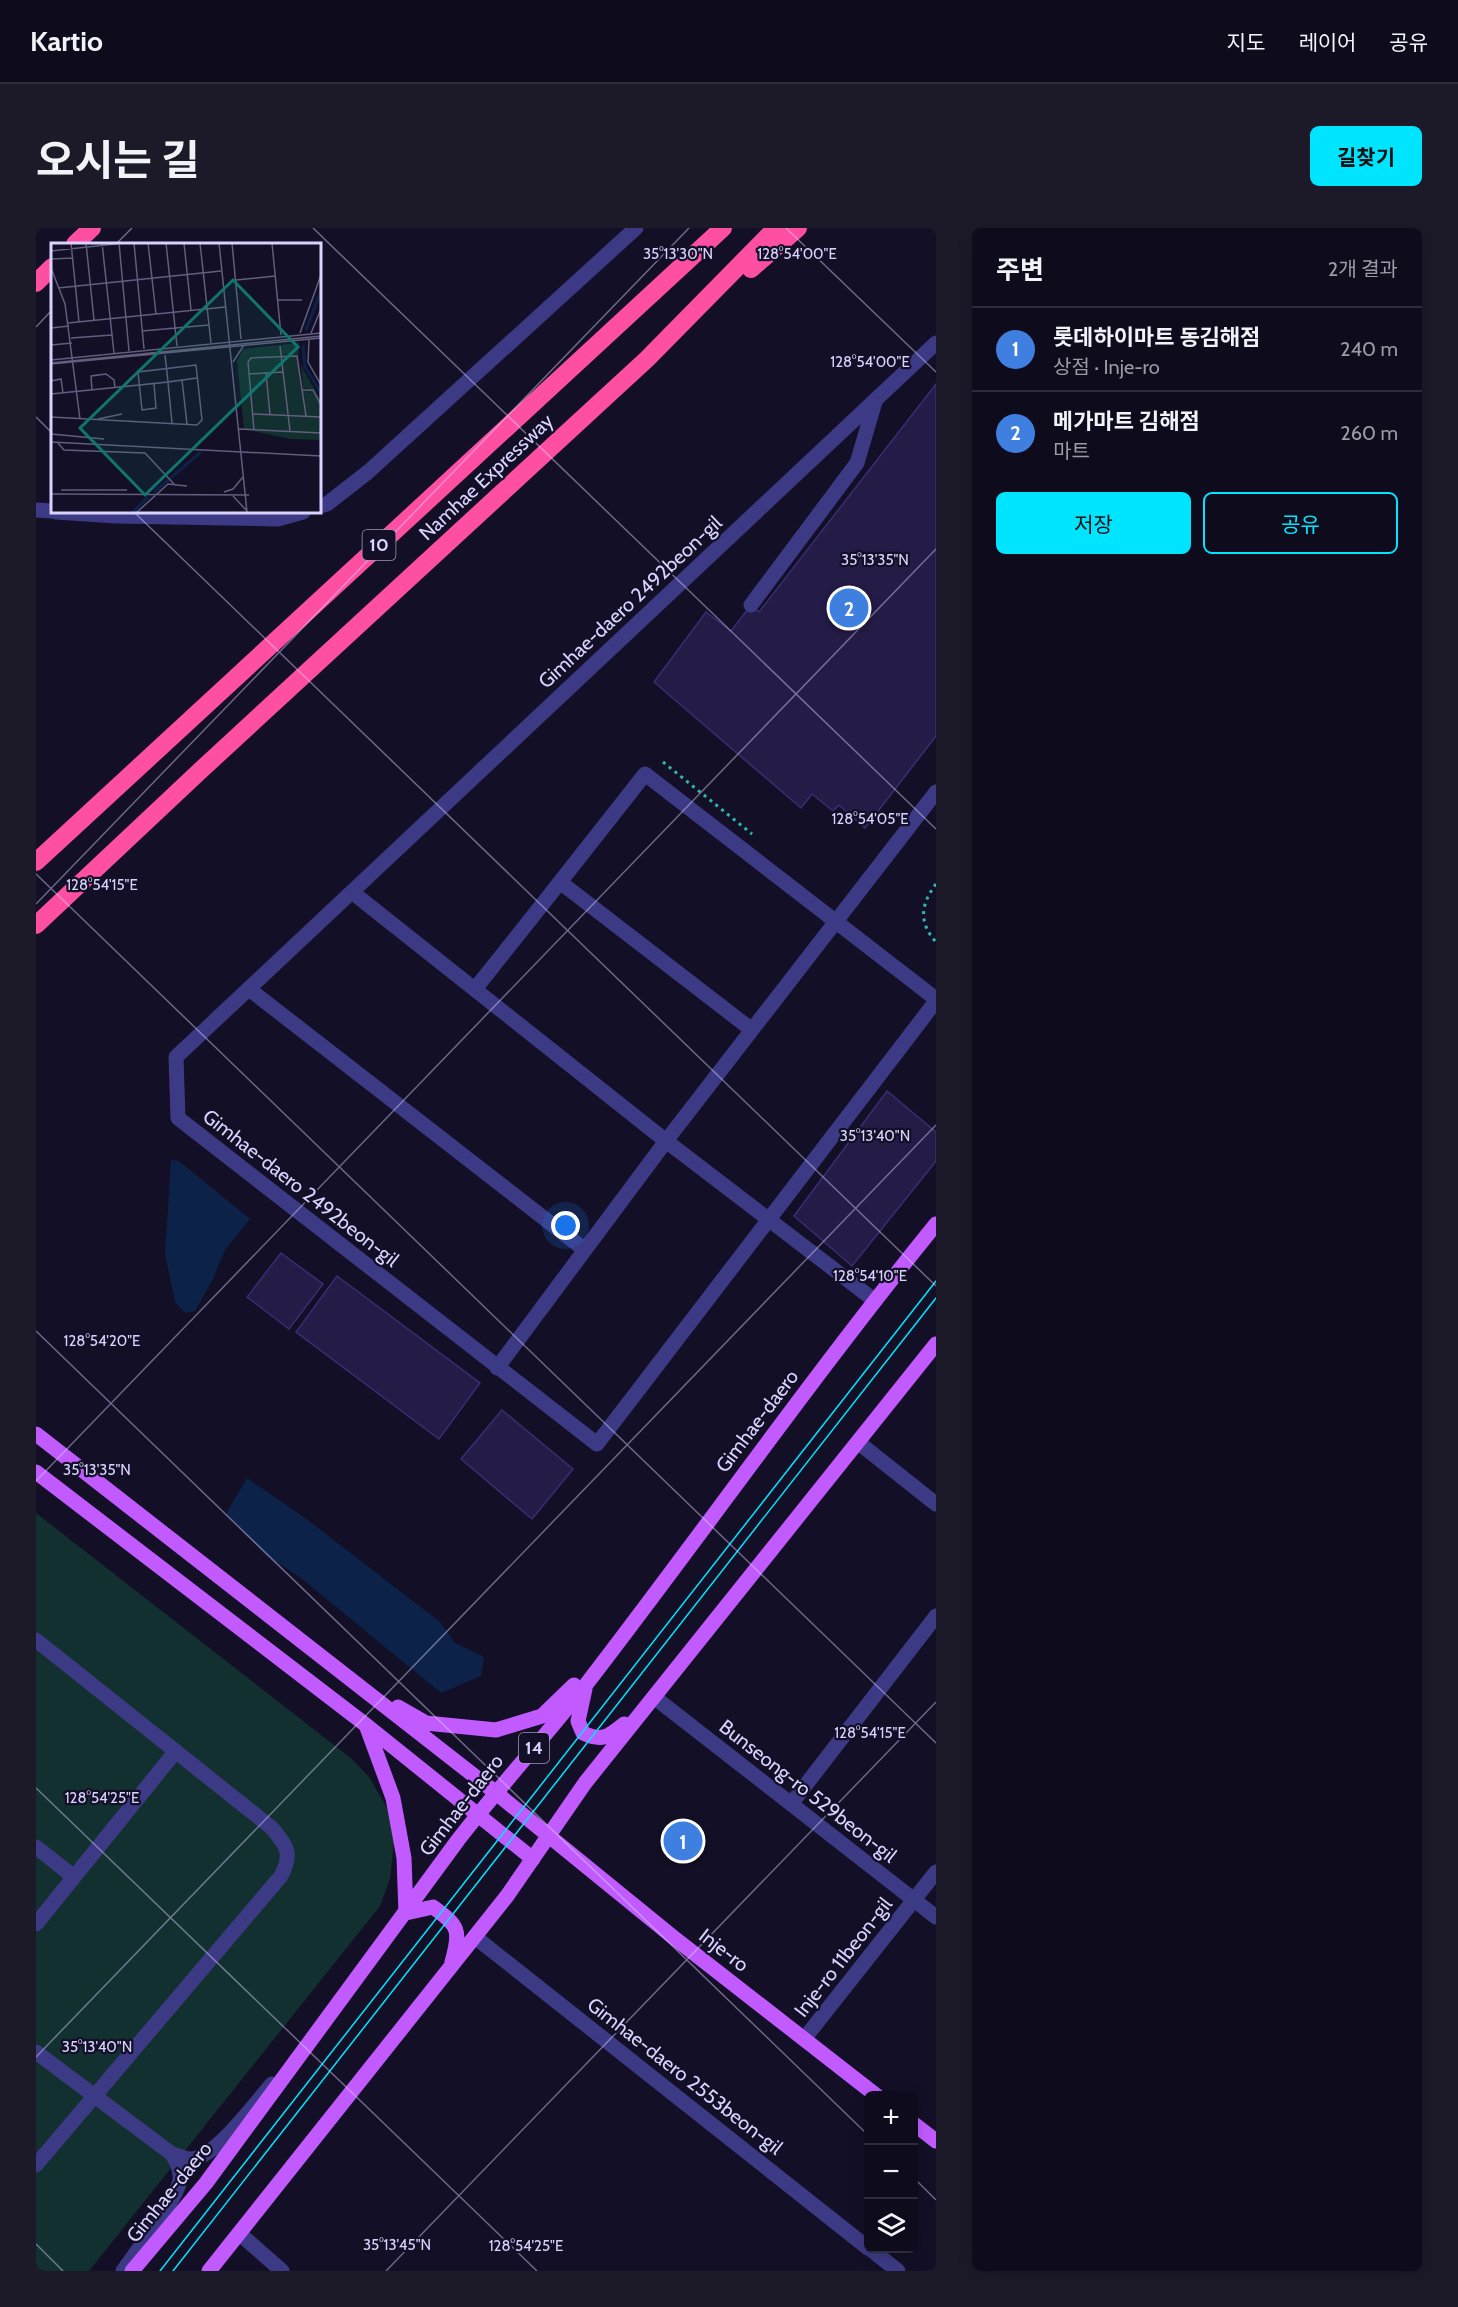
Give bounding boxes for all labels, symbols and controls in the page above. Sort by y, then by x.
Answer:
text: Kartio [30,24,103,58]
text: 지도 [1227,30,1265,55]
text: 레이어 [1298,30,1356,55]
text: 공유 [1389,30,1428,55]
button: 길찾기 [1310,126,1422,186]
text: 오시는 길 [36,134,200,186]
inset map [51,243,321,513]
text: 35°13'30"N [643,245,713,263]
text: 128°54'00"E [757,245,837,263]
text: 주변 [996,254,1044,286]
text: 2개 결과 [1328,257,1398,281]
text: 롯데하이마트 동김해점 [1053,324,1260,351]
text: 1 [1012,337,1019,361]
text: 240 m [1340,337,1398,361]
text: 128°54'00"E [830,353,910,371]
text: 상점 · Inje-ro [1053,355,1160,379]
text: 메가마트 김해점 [1053,408,1200,435]
street label: Namhae Expressway [414,409,558,545]
text: 2 [1010,421,1021,445]
text: 260 m [1340,421,1398,445]
text: 마트 [1053,439,1090,463]
button: 저장 [996,492,1191,554]
button: 공유 [1203,492,1398,554]
street label: Gimhae-daero 2492beon-gil [533,511,727,693]
road number: 10 [362,530,396,560]
text: 35°13'35"N [841,551,909,569]
pin: 2 [830,586,868,631]
text: 128°54'05"E [831,810,909,828]
text: 128°54'15"E [66,876,138,894]
street label: Gimhae-daero 2492beon-gil [198,1104,404,1272]
text: 35°13'40"N [840,1127,910,1145]
your location [551,1211,580,1240]
text: 128°54'10"E [833,1267,907,1285]
text: 128°54'20"E [64,1332,140,1350]
street label: Gimhae-daero [711,1365,803,1477]
text: 35°13'35"N [63,1461,131,1479]
street label: Bunseong-ro 529beon-gil [715,1714,902,1868]
text: 128°54'15"E [834,1724,906,1742]
road number: 14 [519,1733,549,1763]
street label: Gimhae-daero [414,1749,508,1861]
text: 128°54'25"E [65,1789,139,1807]
pin: 1 [664,1818,702,1864]
street label: Inje-ro 11beon-gil [789,1892,897,2022]
street label: Inje-ro [694,1923,754,1977]
street label: Gimhae-daero 2553beon-gil [583,1992,788,2160]
text: 35°13'40"N [62,2038,132,2056]
map controls [864,2091,918,2253]
button: + [864,2091,918,2145]
street label: Gimhae-daero [121,2137,217,2247]
button: − [864,2145,918,2199]
button: layers [864,2199,918,2253]
text: 35°13'45"N [363,2236,431,2254]
text: 128°54'25"E [489,2237,563,2255]

